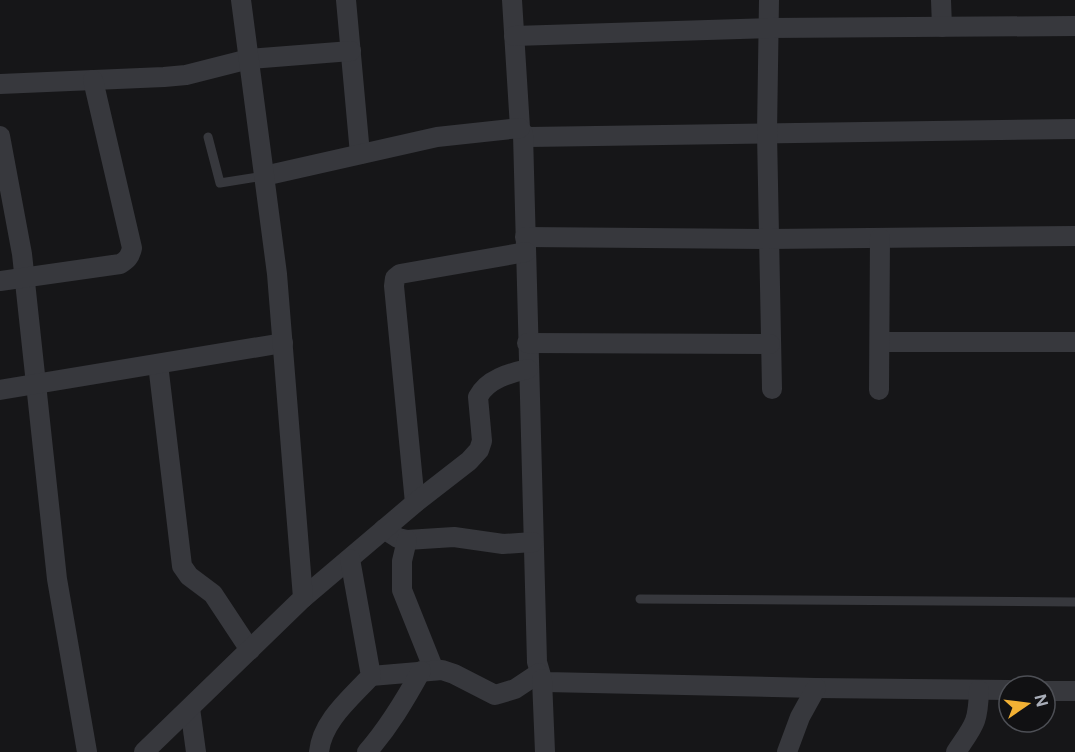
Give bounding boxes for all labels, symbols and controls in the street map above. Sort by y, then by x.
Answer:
north arrow [997,674,1057,734]
text: N [1030,692,1052,709]

